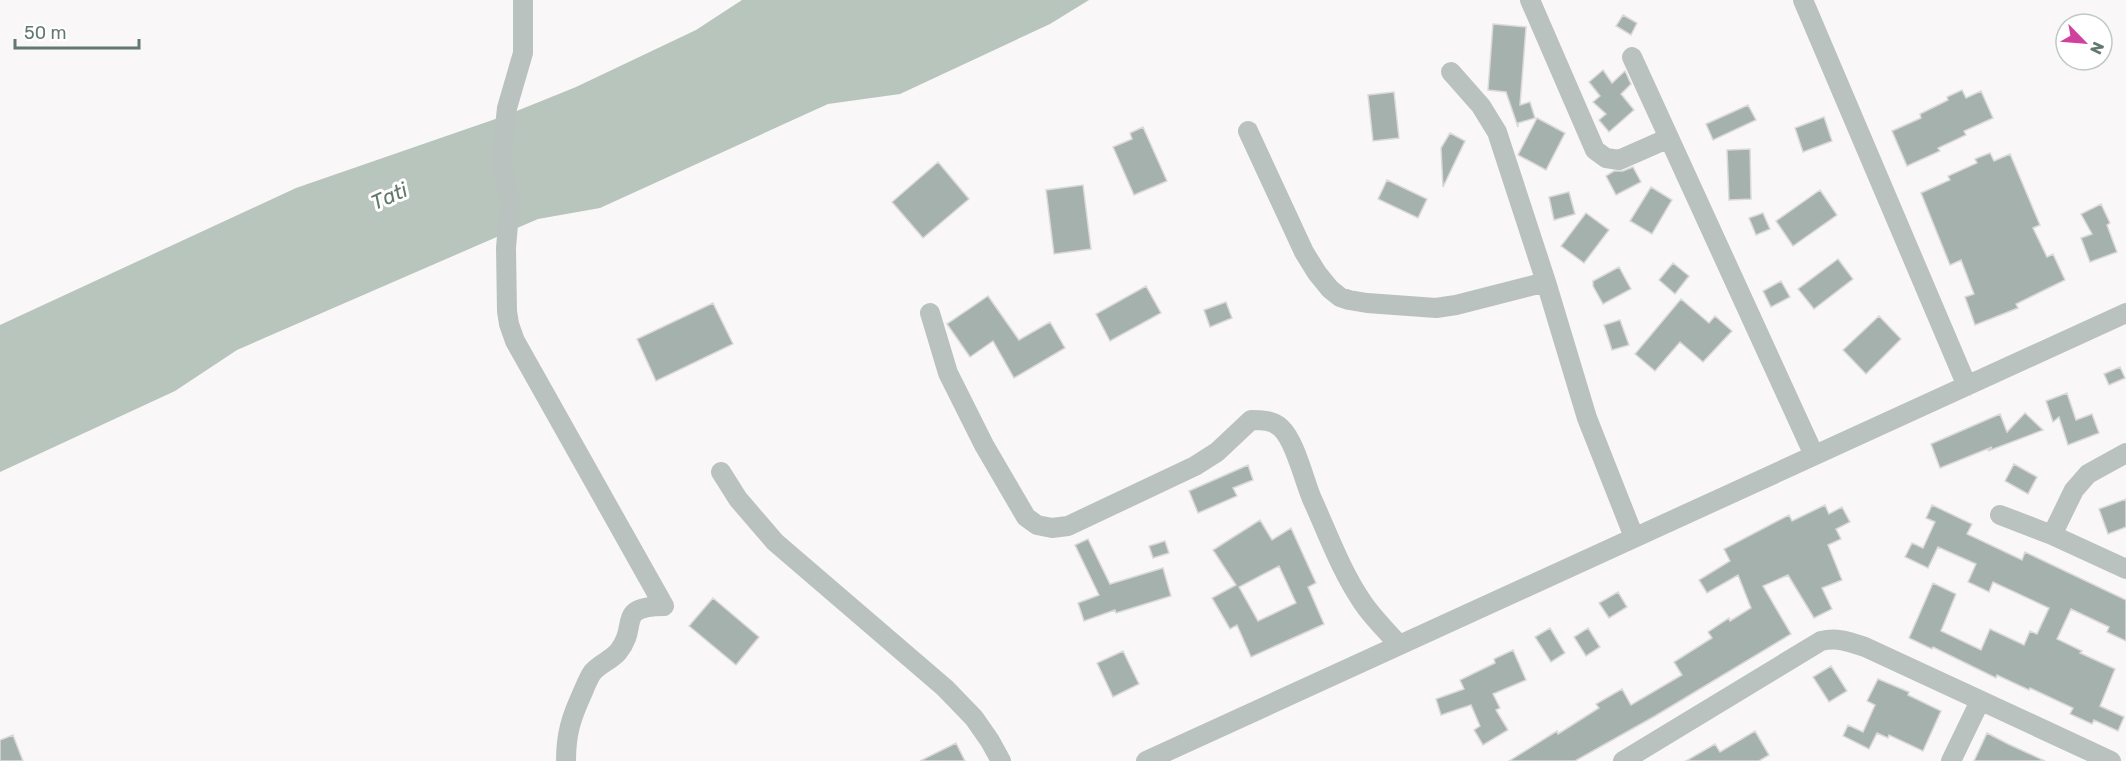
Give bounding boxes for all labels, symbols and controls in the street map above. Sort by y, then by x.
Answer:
scale bar [15,12,140,50]
north arrow [2054,12,2114,72]
text: 50 m [24,22,67,44]
text: N [2086,39,2108,57]
water label: Tati [367,177,412,215]

